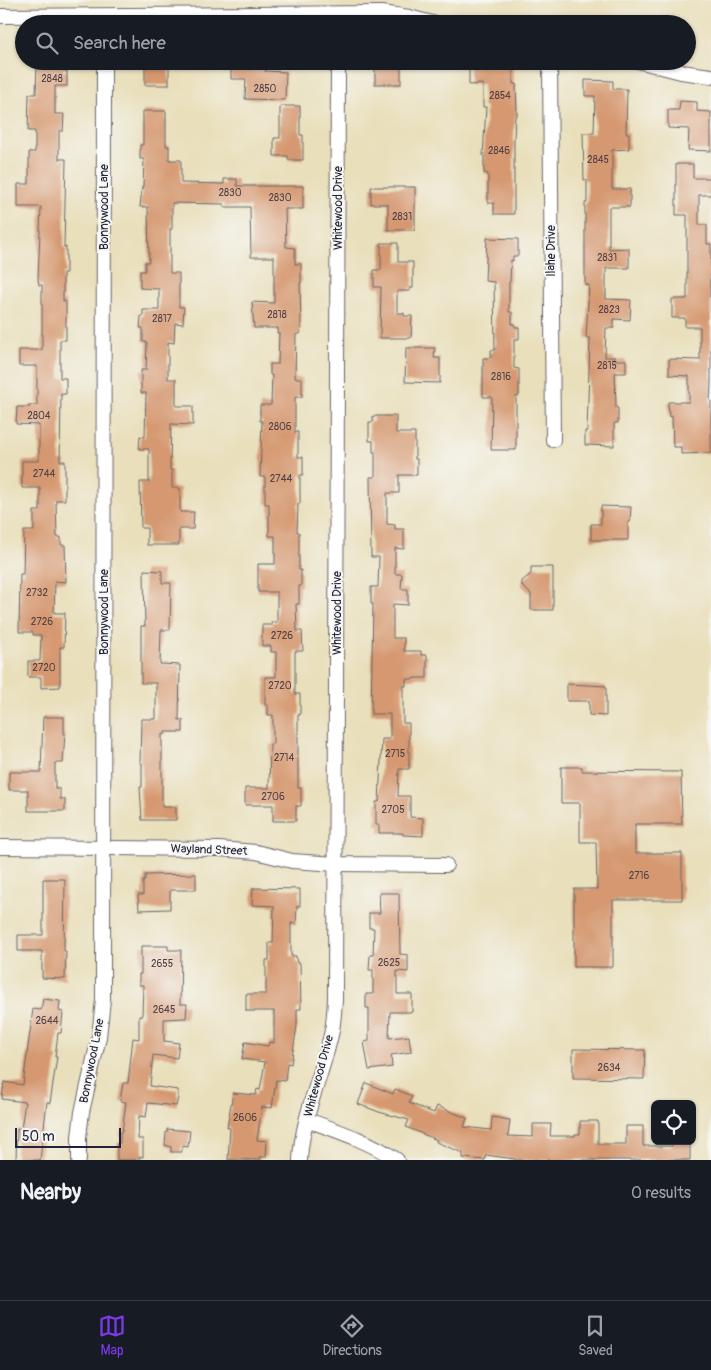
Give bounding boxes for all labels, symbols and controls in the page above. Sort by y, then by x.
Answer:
search box [15,15,696,70]
icon: search [33,29,61,57]
text: Search here [73,31,166,55]
house number: 2848 [41,73,63,85]
house number: 2850 [254,83,277,95]
house number: 2854 [489,90,511,102]
house number: 2846 [488,145,510,157]
house number: 2845 [587,154,609,166]
street label: Bonnywood Lane [97,164,112,250]
street label: Whitewood Drive [331,166,346,250]
house number: 2830 [218,187,242,199]
house number: 2830 [268,192,292,204]
house number: 2831 [392,211,412,223]
street label: Ilahe Drive [544,225,559,277]
house number: 2831 [597,252,617,264]
house number: 2823 [598,304,620,316]
house number: 2818 [267,309,287,321]
house number: 2817 [152,313,173,325]
house number: 2815 [597,360,617,372]
house number: 2816 [491,371,511,383]
house number: 2804 [27,410,51,422]
house number: 2806 [268,421,292,433]
house number: 2744 [33,468,55,480]
house number: 2744 [270,473,292,485]
street label: Bonnywood Lane [97,569,112,655]
street label: Whitewood Drive [330,571,345,655]
house number: 2732 [26,587,48,599]
house number: 2726 [31,616,53,628]
house number: 2726 [271,630,293,642]
house number: 2720 [32,662,56,674]
house number: 2720 [268,680,292,692]
house number: 2715 [385,748,405,760]
house number: 2714 [274,752,294,764]
house number: 2706 [261,791,285,803]
house number: 2705 [381,804,405,816]
street label: Wayland Street [170,841,248,859]
house number: 2716 [629,870,649,882]
house number: 2625 [378,957,400,969]
house number: 2655 [151,958,173,970]
house number: 2645 [153,1004,175,1016]
house number: 2644 [35,1015,59,1027]
street label: Bonnywood Lane [76,1017,108,1105]
street label: Whitewood Drive [301,1033,337,1119]
house number: 2634 [598,1062,621,1074]
map controls [651,1100,696,1145]
button: locate [651,1100,696,1145]
house number: 2606 [233,1112,257,1124]
scale bar [15,1125,121,1148]
text: 50 m [22,1128,55,1145]
text: Nearby [20,1179,81,1206]
text: 0 results [631,1183,691,1203]
tab: Map [98,1312,126,1359]
tab: Directions [322,1312,382,1359]
tab: Saved [578,1312,613,1359]

